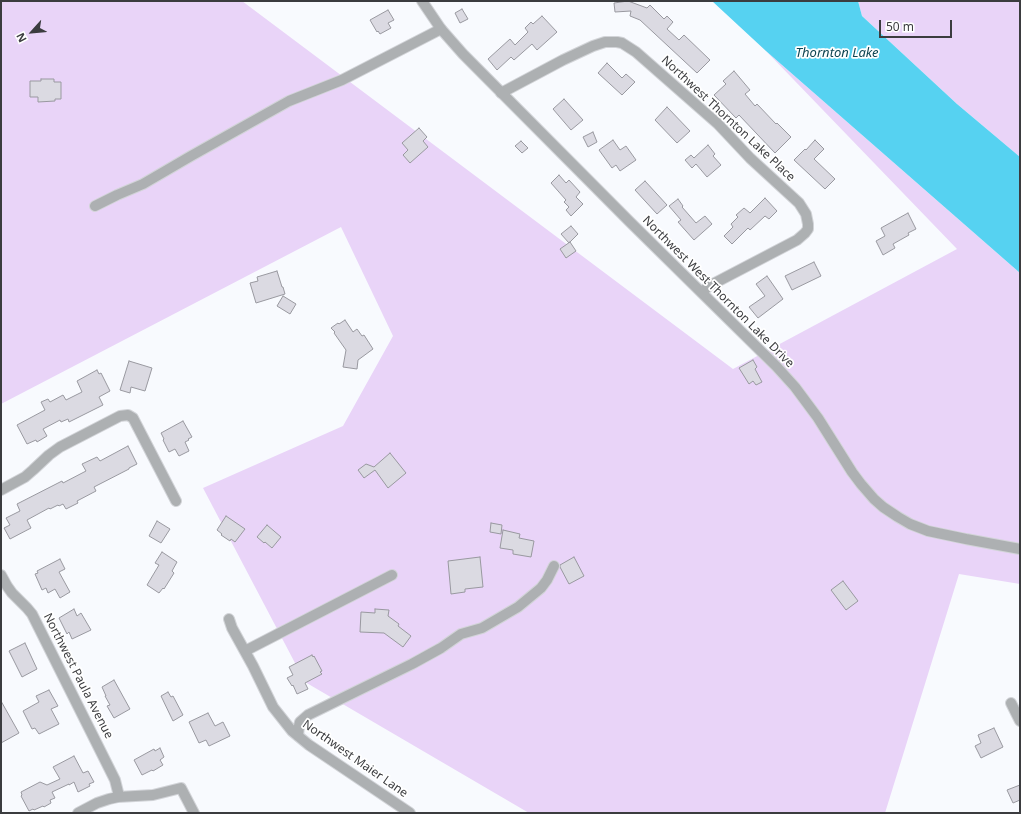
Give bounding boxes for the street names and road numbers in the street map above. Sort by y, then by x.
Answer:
street label: Northwest Thornton Lake Place [658,53,798,185]
street label: Northwest West Thornton Lake Drive [639,213,797,371]
street label: Northwest Paula Avenue [40,611,116,741]
street label: Northwest Maier Lane [300,717,410,801]

